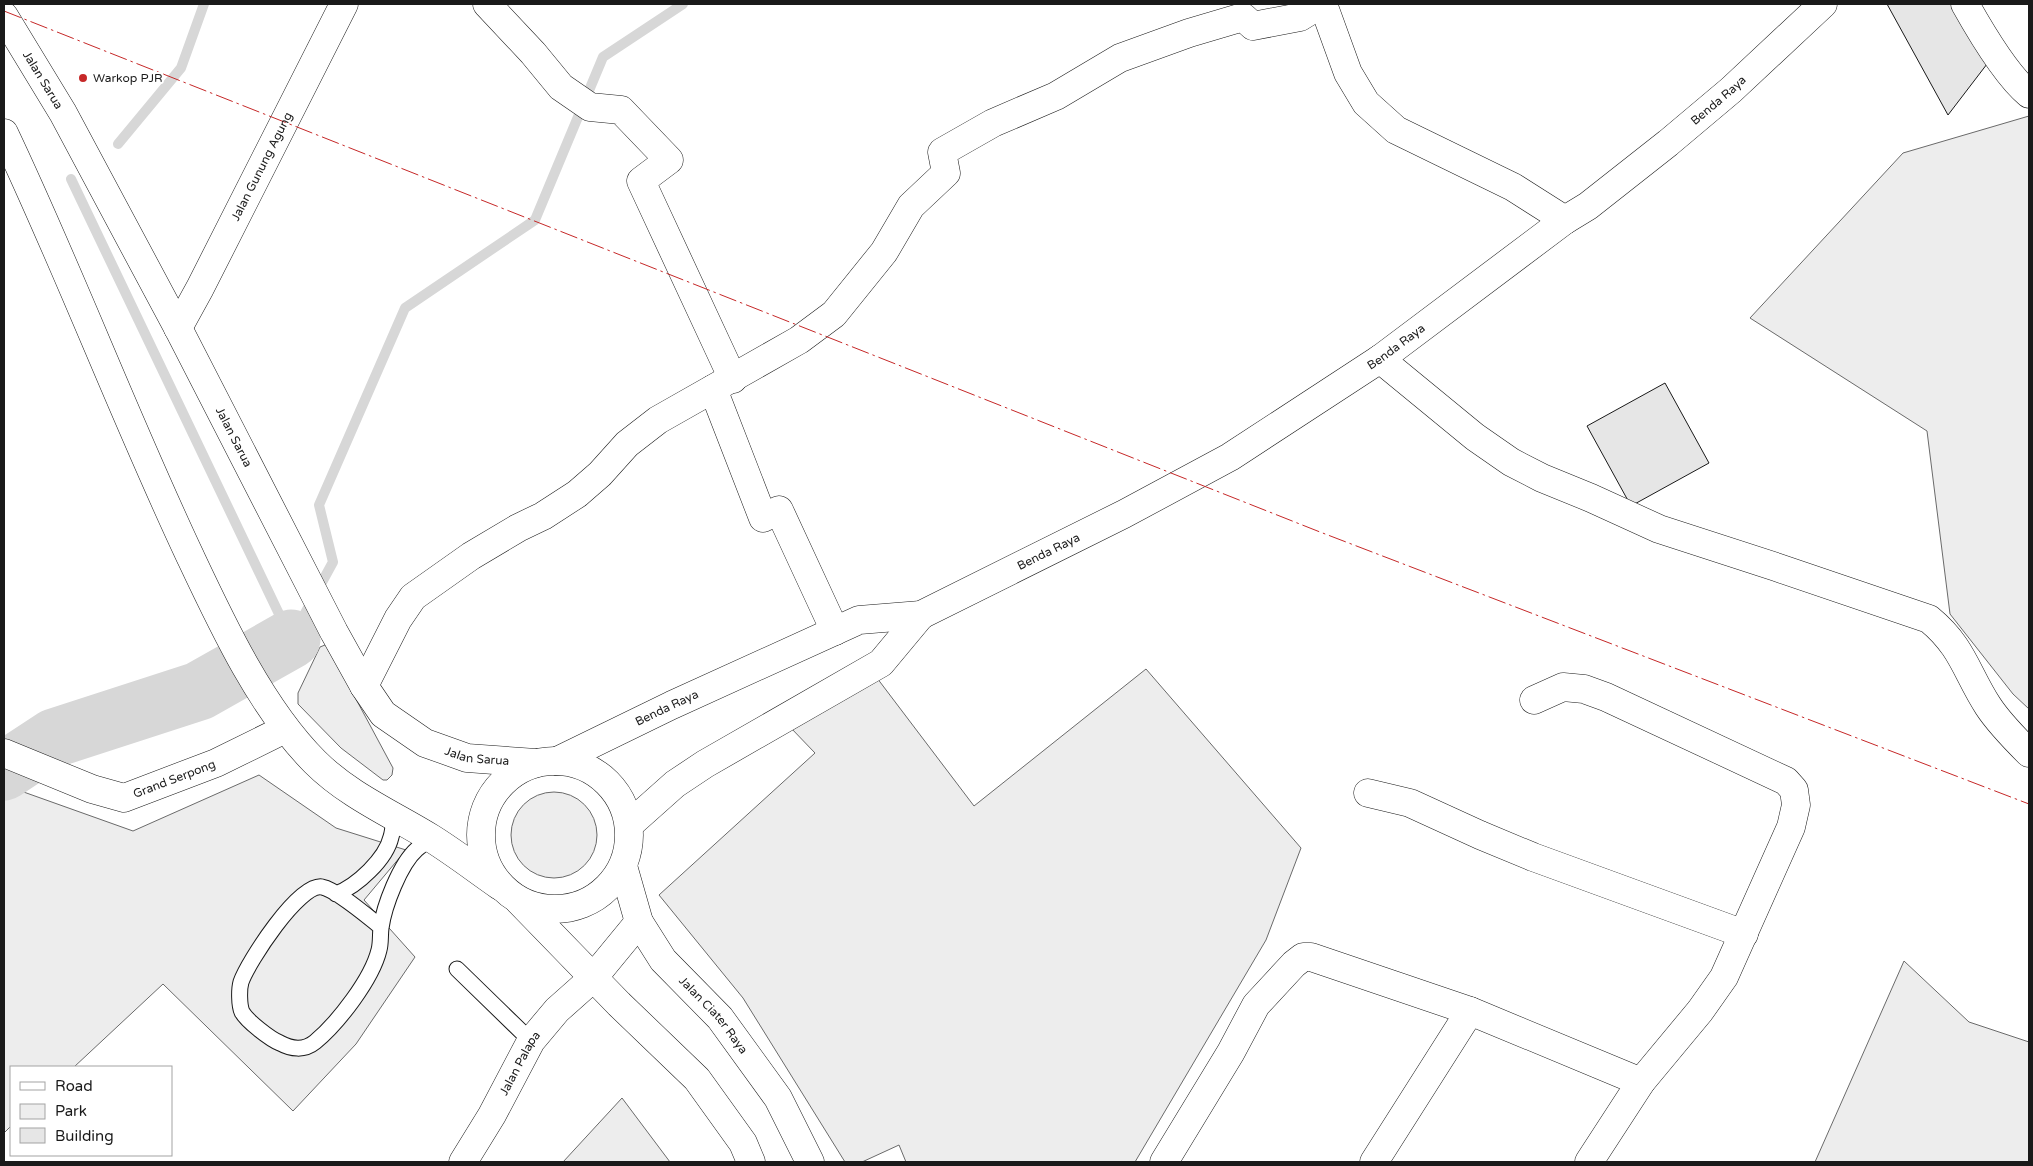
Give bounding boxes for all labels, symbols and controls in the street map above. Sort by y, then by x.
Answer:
street label: Jalan Sarua [20,49,66,112]
place label: Warkop PJR [93,71,163,85]
marker: Warkop PJR [77,72,89,84]
street label: Benda Raya [1688,73,1749,128]
street label: Jalan Gunung Agung [228,110,295,223]
street label: Benda Raya [1365,321,1428,372]
street label: Jalan Sarua [213,405,255,469]
street label: Benda Raya [1015,530,1082,573]
street label: Benda Raya [633,687,701,729]
street label: Jalan Sarua [443,744,510,768]
street label: Grand Serpong [131,757,217,801]
street label: Jalan Ciater Raya [676,974,751,1056]
street label: Jalan Palapa [497,1028,543,1098]
legend [10,1066,172,1156]
text: Road [55,1077,93,1095]
text: Park [55,1102,87,1120]
text: Building [55,1127,114,1145]

